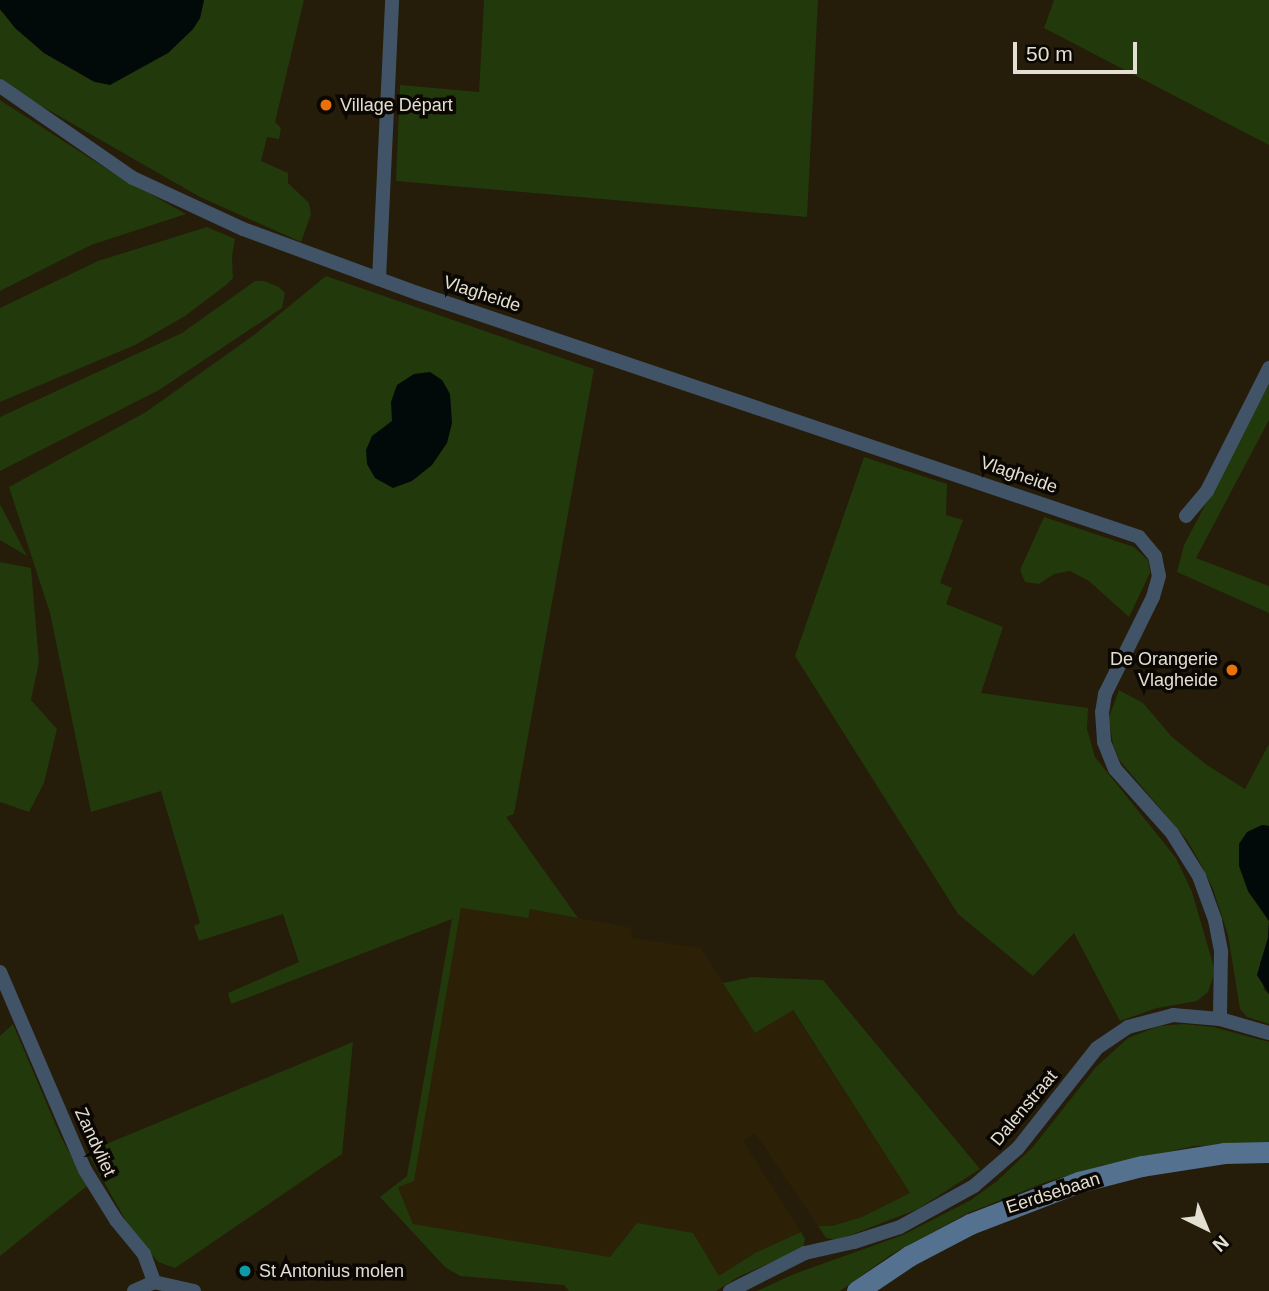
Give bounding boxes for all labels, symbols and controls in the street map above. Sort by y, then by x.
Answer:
scale bar [1017,28,1141,72]
text: 50 m [1026,42,1073,65]
place label: Village Départ [340,94,453,116]
marker: Village Départ [318,97,334,113]
street label: Vlagheide [441,271,523,317]
street label: Vlagheide [978,452,1060,498]
place label: De Orangerie Vlagheide [1110,649,1218,692]
marker: De Orangerie Vlagheide [1224,662,1240,678]
street label: Dalenstraat [986,1066,1062,1150]
street label: Zandvliet [70,1104,120,1180]
street label: Eerdsebaan [1004,1168,1102,1218]
north arrow [1171,1193,1241,1263]
text: N [1208,1231,1233,1256]
place label: St Antonius molen [259,1260,405,1282]
marker: St Antonius molen [237,1263,253,1279]

